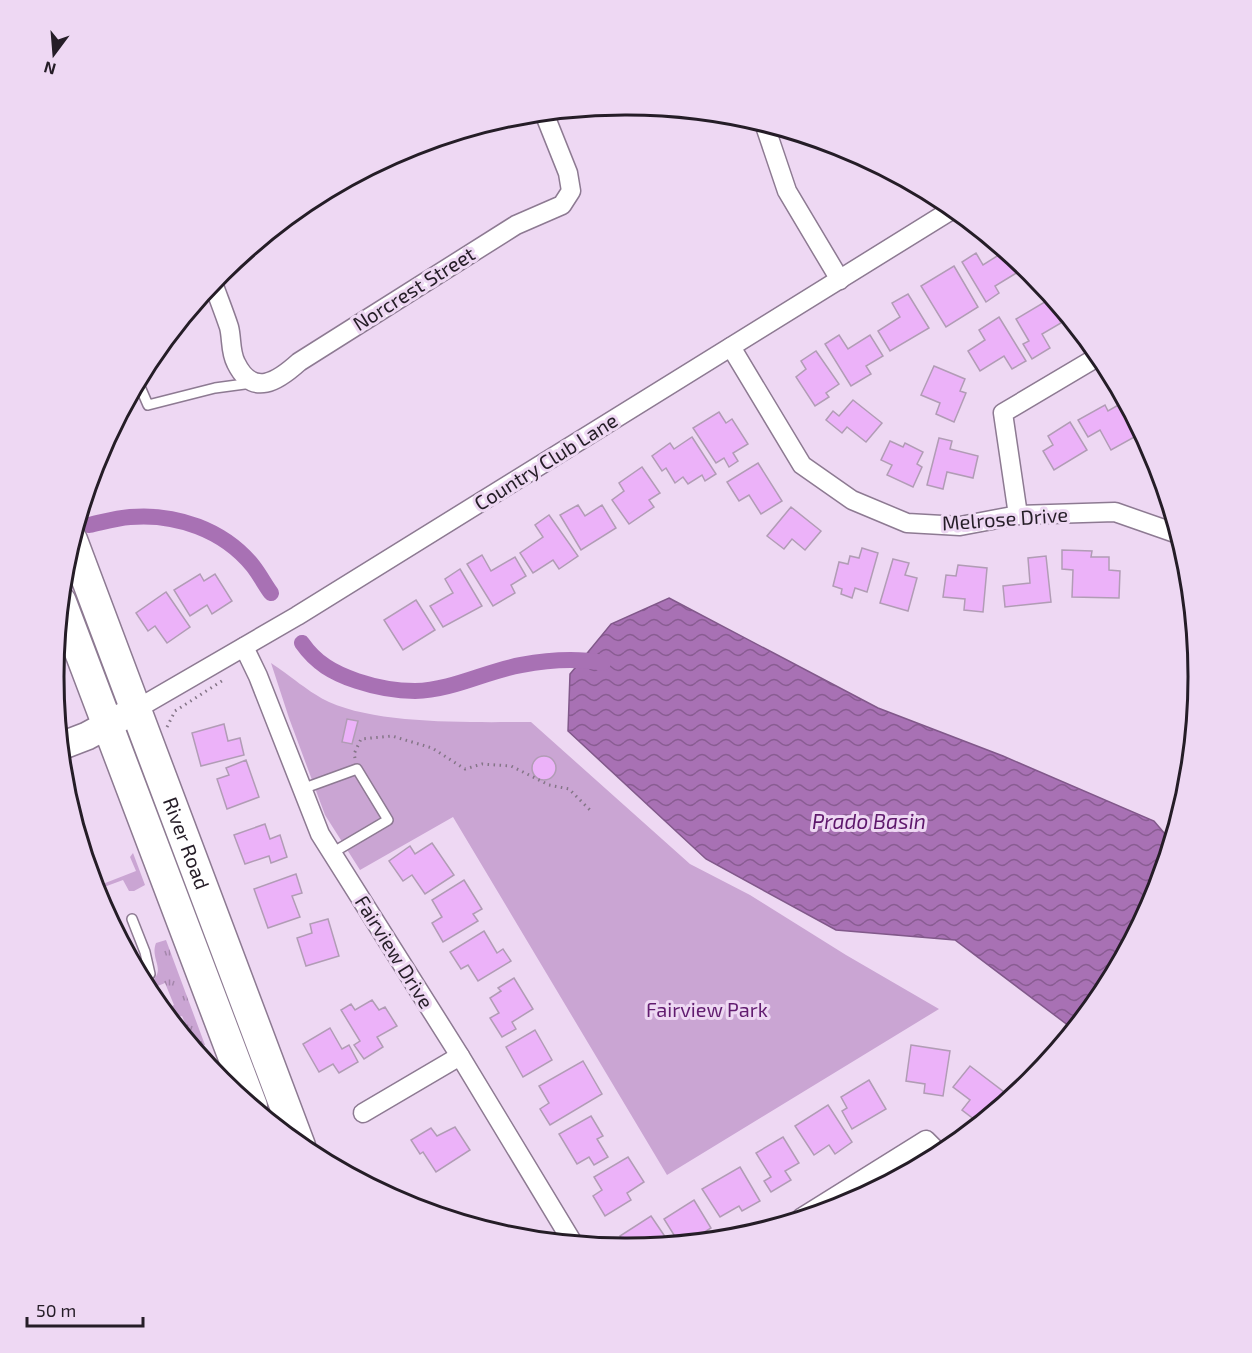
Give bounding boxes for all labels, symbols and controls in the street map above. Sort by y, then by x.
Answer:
north arrow [24,24,84,84]
text: N [42,58,58,80]
street label: Norcrest Street [348,241,479,335]
street label: Country Club Lane [469,407,621,515]
street label: Melrose Drive [941,502,1069,534]
street label: River Road [159,793,215,892]
water label: Prado Basin [812,808,926,833]
street label: Fairview Drive [351,891,439,1012]
park label: Fairview Park [646,997,768,1021]
scale bar [27,1290,142,1328]
text: 50 m [36,1299,76,1321]

